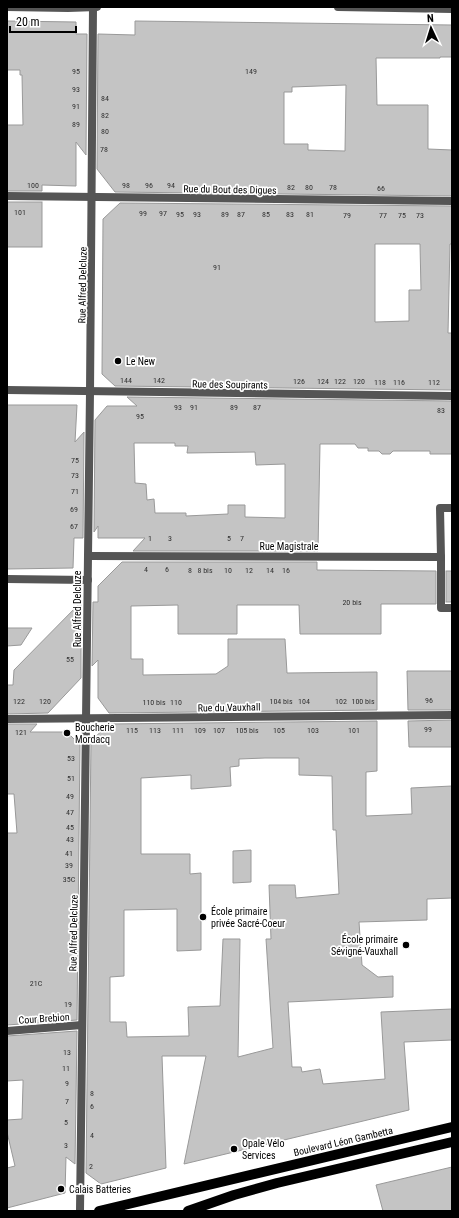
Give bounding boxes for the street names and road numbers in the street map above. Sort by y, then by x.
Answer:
street label: Rue du Bout des Digues [183,183,277,196]
street label: Rue Alfred Delcluze [76,246,89,323]
street label: Rue des Soupirants [192,378,268,391]
street label: Rue Magistrale [260,541,319,552]
street label: Rue Alfred Delcluze [72,570,83,647]
street label: Rue du Vauxhall [198,701,261,714]
street label: Rue Alfred Delcluze [67,894,80,971]
street label: Cour Brebion [18,1011,70,1026]
street label: Boulevard Léon Gambetta [292,1125,394,1158]

